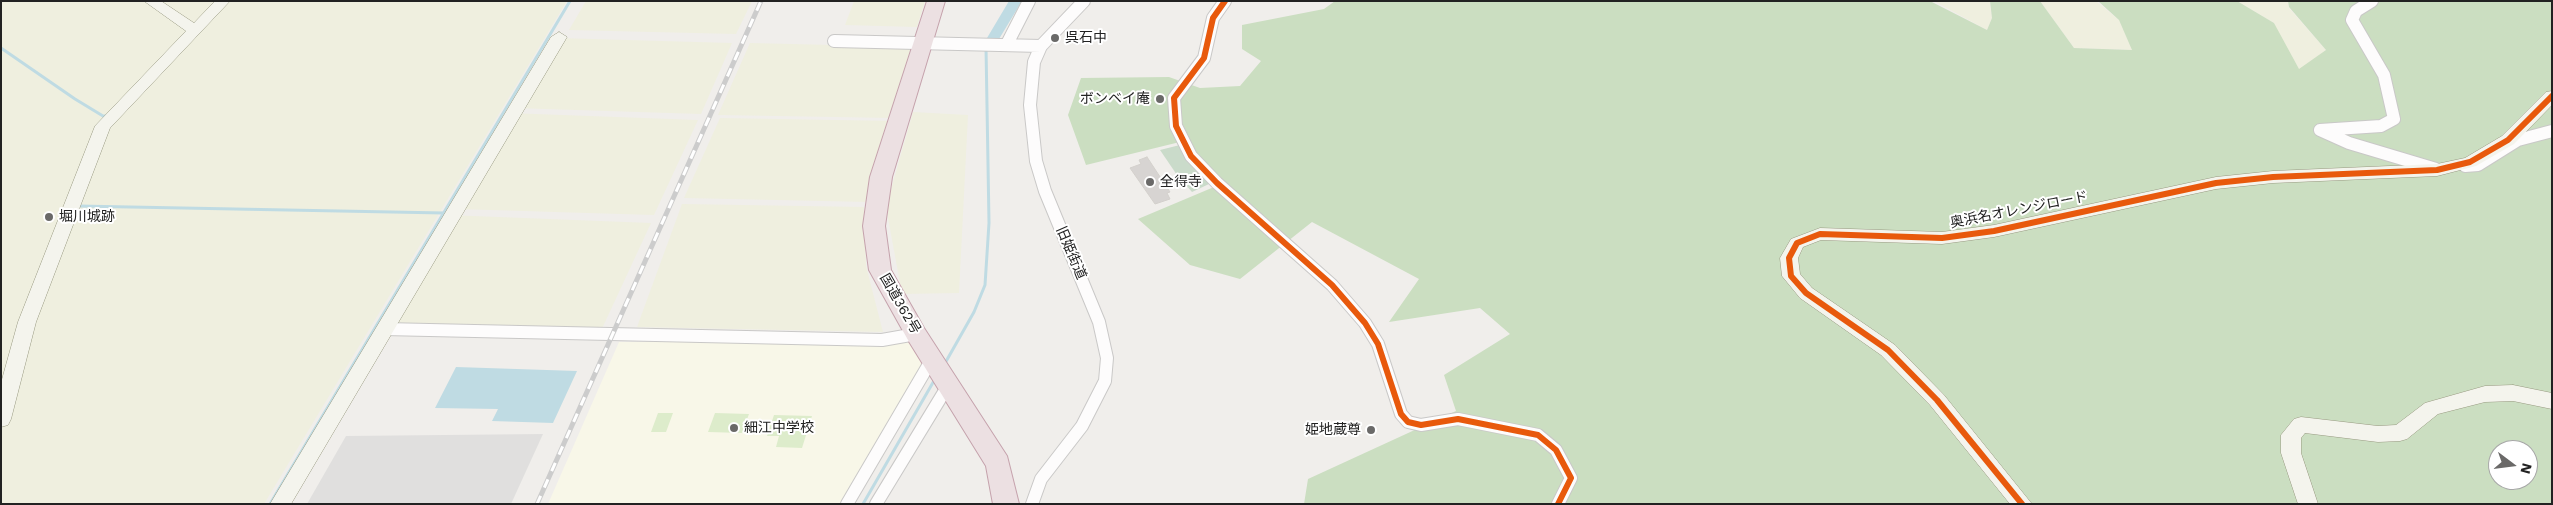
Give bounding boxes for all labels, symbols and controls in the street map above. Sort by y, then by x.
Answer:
place label: 呉石中 [1065,30,1107,46]
marker: 呉石中 [1049,32,1061,44]
place label: ボンベイ庵 [1080,91,1150,107]
marker: ボンベイ庵 [1154,93,1166,105]
place label: 全得寺 [1160,174,1202,190]
marker: 全得寺 [1144,176,1156,188]
street label: 奥浜名オレンジロード [1949,188,2089,232]
place label: 堀川城跡 [59,209,115,225]
marker: 堀川城跡 [43,211,55,223]
street label: 旧姫街道 [1052,224,1090,282]
street label: 国道362号 [876,271,924,337]
place label: 細江中学校 [744,420,814,436]
marker: 細江中学校 [728,422,740,434]
place label: 姫地蔵尊 [1305,422,1361,438]
marker: 姫地蔵尊 [1365,424,1377,436]
north arrow [2488,440,2538,490]
text: N [2517,462,2536,476]

